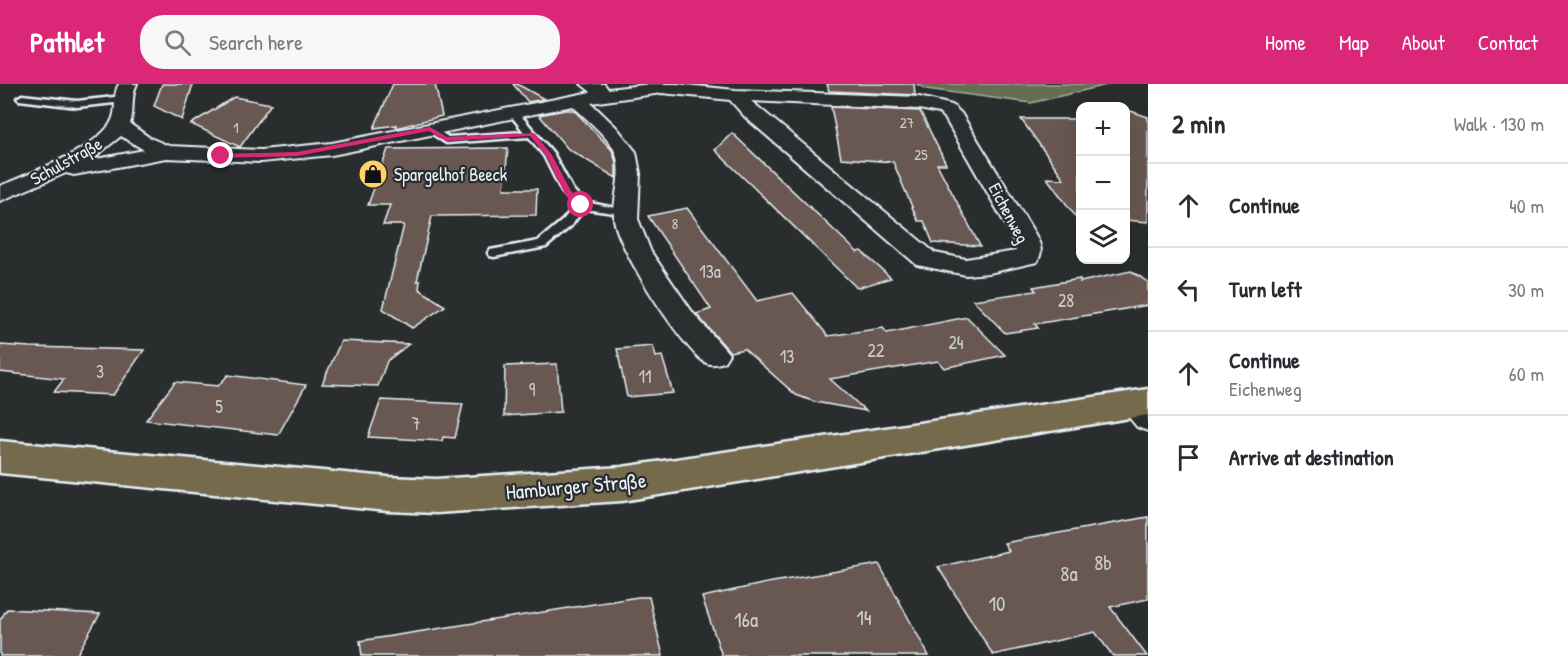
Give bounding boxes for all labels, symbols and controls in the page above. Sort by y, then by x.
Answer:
search box [140,15,560,69]
text: Pathlet [30,23,104,61]
icon: search [161,26,194,59]
text: Search here [209,27,303,57]
text: Home [1265,28,1306,57]
text: Map [1339,28,1369,57]
text: About [1402,28,1445,57]
text: Contact [1478,28,1538,57]
map controls [1076,102,1130,264]
button: + [1076,102,1130,156]
text: 2 min [1172,106,1225,141]
text: Walk · 130 m [1454,110,1544,137]
house number: 27 [900,112,914,133]
house number: 1 [233,117,239,138]
street label: Schulstraße [26,131,106,191]
route end [207,142,233,168]
house number: 25 [914,144,928,165]
button: − [1076,156,1130,210]
shop icon: Spargelhof Beeck [357,158,389,190]
place label: Spargelhof Beeck [394,162,508,187]
street label: Eichenweg [983,178,1035,248]
icon: ahead [1172,189,1205,222]
text: Continue [1229,190,1300,220]
route start [567,191,593,217]
text: 40 m [1509,192,1544,219]
button: layers [1076,210,1130,264]
house number: 8 [672,213,678,234]
house number: 13a [699,259,721,284]
icon: left [1172,273,1205,306]
text: Turn left [1229,274,1302,304]
text: 30 m [1508,276,1544,303]
house number: 28 [1058,288,1074,313]
house number: 24 [948,330,964,355]
house number: 22 [868,338,885,363]
house number: 13 [780,344,794,369]
text: Continue [1229,345,1300,375]
icon: ahead [1172,357,1205,390]
house number: 3 [96,359,104,384]
text: 60 m [1509,360,1544,387]
house number: 11 [638,364,652,389]
text: Eichenweg [1229,375,1302,402]
house number: 9 [529,377,536,402]
house number: 5 [215,394,223,419]
house number: 7 [412,411,421,436]
icon: arrive [1172,441,1205,474]
text: Arrive at destination [1229,442,1394,472]
street label: Hamburger Straße [505,465,647,507]
house number: 8b [1094,548,1112,577]
house number: 8a [1060,559,1078,588]
house number: 10 [988,589,1006,618]
house number: 14 [856,603,872,632]
house number: 16a [734,605,758,634]

